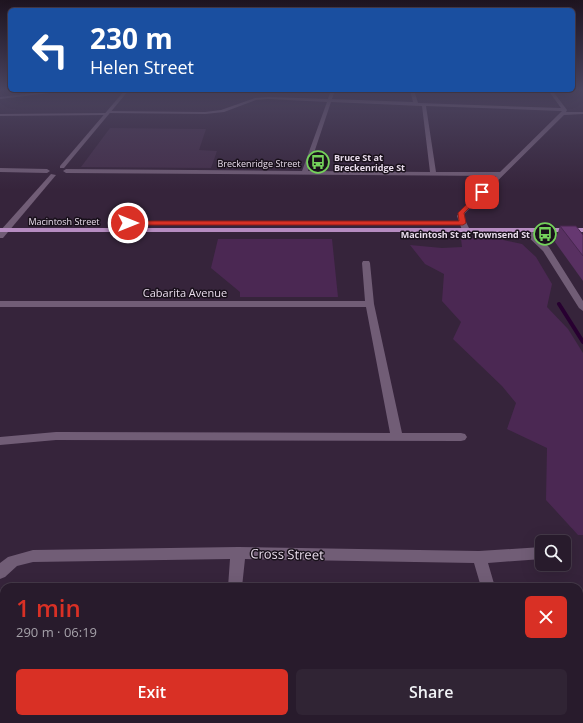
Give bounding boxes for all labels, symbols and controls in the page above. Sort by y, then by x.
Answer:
text: 230 m [90,19,173,57]
icon: left [24,24,76,76]
text: Helen Street [90,55,194,79]
bus stop icon: Bruce St at Breckenridge St [305,149,331,175]
place label: Bruce St at Breckenridge St [334,151,405,174]
street label: Breckenridge Street [217,157,301,170]
pin [465,175,499,209]
icon: arrive [471,181,493,203]
position arrow [107,202,149,244]
street label: Macintosh Street [28,215,100,228]
bus stop icon: Macintosh St at Townsend St [532,221,558,247]
place label: Macintosh St at Townsend St [401,228,530,241]
street label: Cabarita Avenue [143,285,227,300]
map controls [535,535,571,571]
button: search [535,535,571,571]
street label: Cross Street [250,544,324,564]
text: 1 min [16,591,81,624]
button: close [525,596,567,638]
text: 290 m · 06:19 [16,623,97,641]
button: Exit [16,669,288,715]
button: Share [296,669,567,715]

